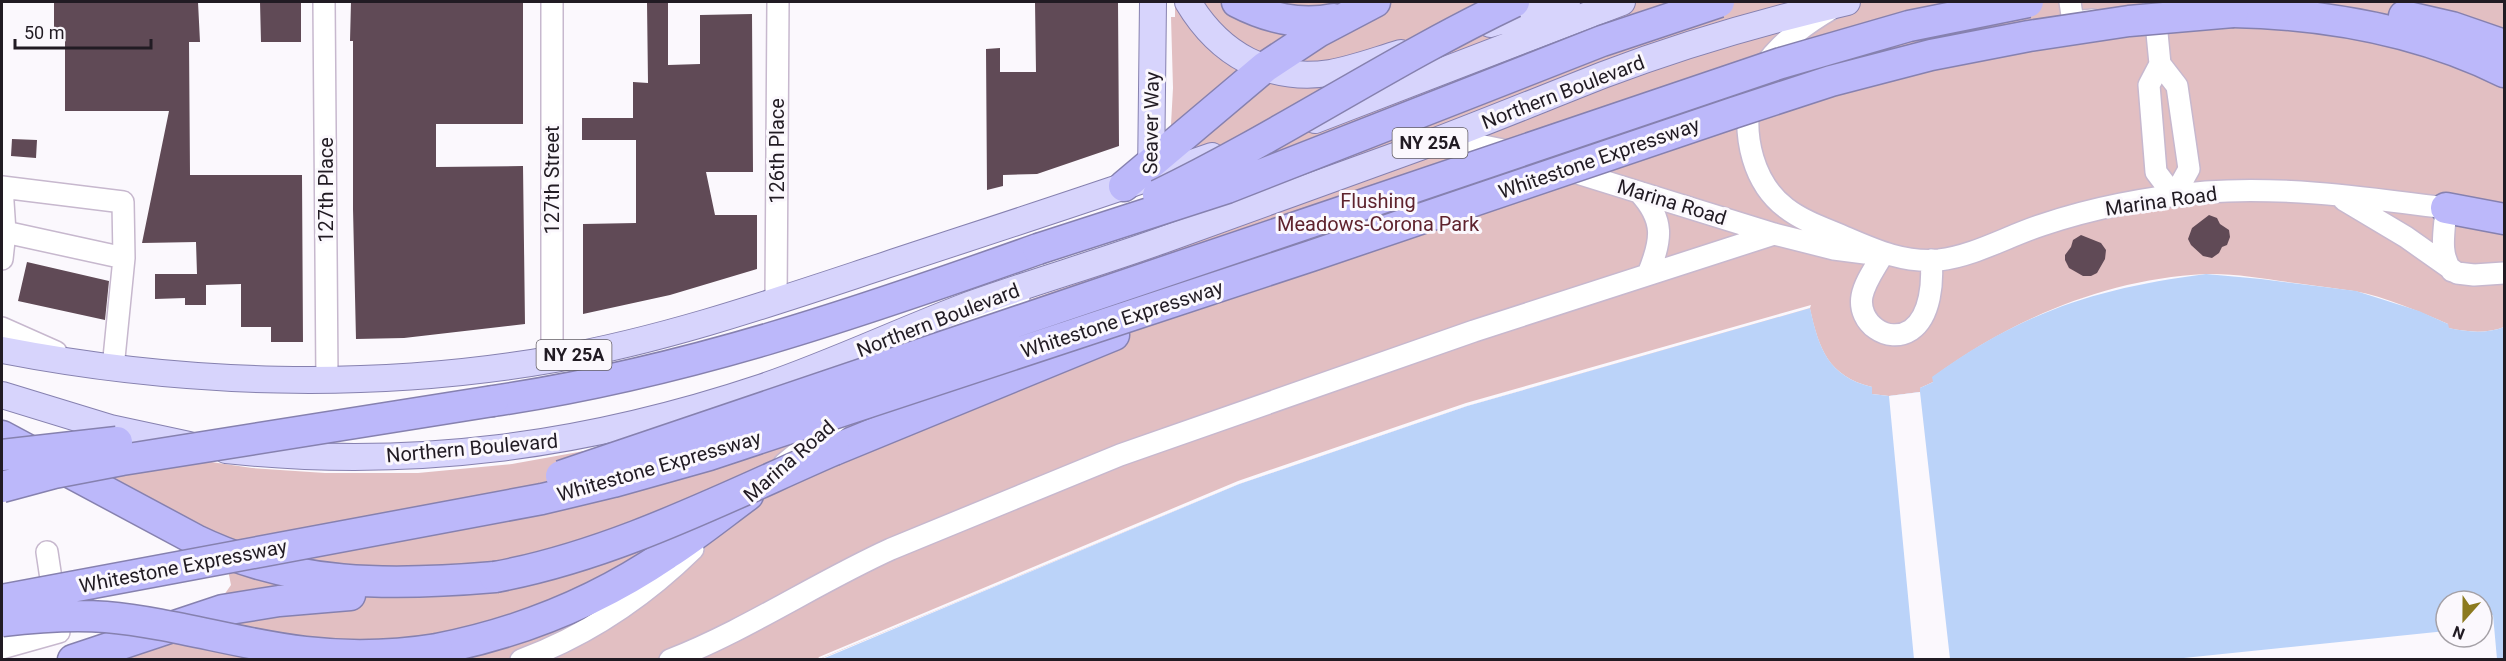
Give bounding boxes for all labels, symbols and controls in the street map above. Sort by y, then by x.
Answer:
scale bar [15,12,152,50]
text: 50 m [24,22,64,43]
street label: Northern Boulevard [1478,50,1648,134]
street label: Seaver Way [1138,71,1164,175]
street label: 126th Place [765,98,789,204]
street label: Whitestone Expressway [1495,112,1703,204]
street label: 127th Street [540,125,564,235]
road number: NY 25A [1392,128,1468,158]
street label: 127th Place [314,137,338,243]
street label: Marina Road [1615,174,1729,230]
street label: Marina Road [2103,181,2219,221]
park label: Flushing Meadows-Corona Park [1277,189,1480,236]
street label: Whitestone Expressway [1018,275,1227,363]
street label: Northern Boulevard [853,278,1023,362]
road number: NY 25A [536,340,612,370]
street label: Marina Road [739,415,839,507]
street label: Whitestone Expressway [554,425,764,507]
street label: Northern Boulevard [385,429,559,467]
street label: Whitestone Expressway [77,534,289,598]
north arrow [2434,589,2494,649]
text: N [2450,622,2467,643]

